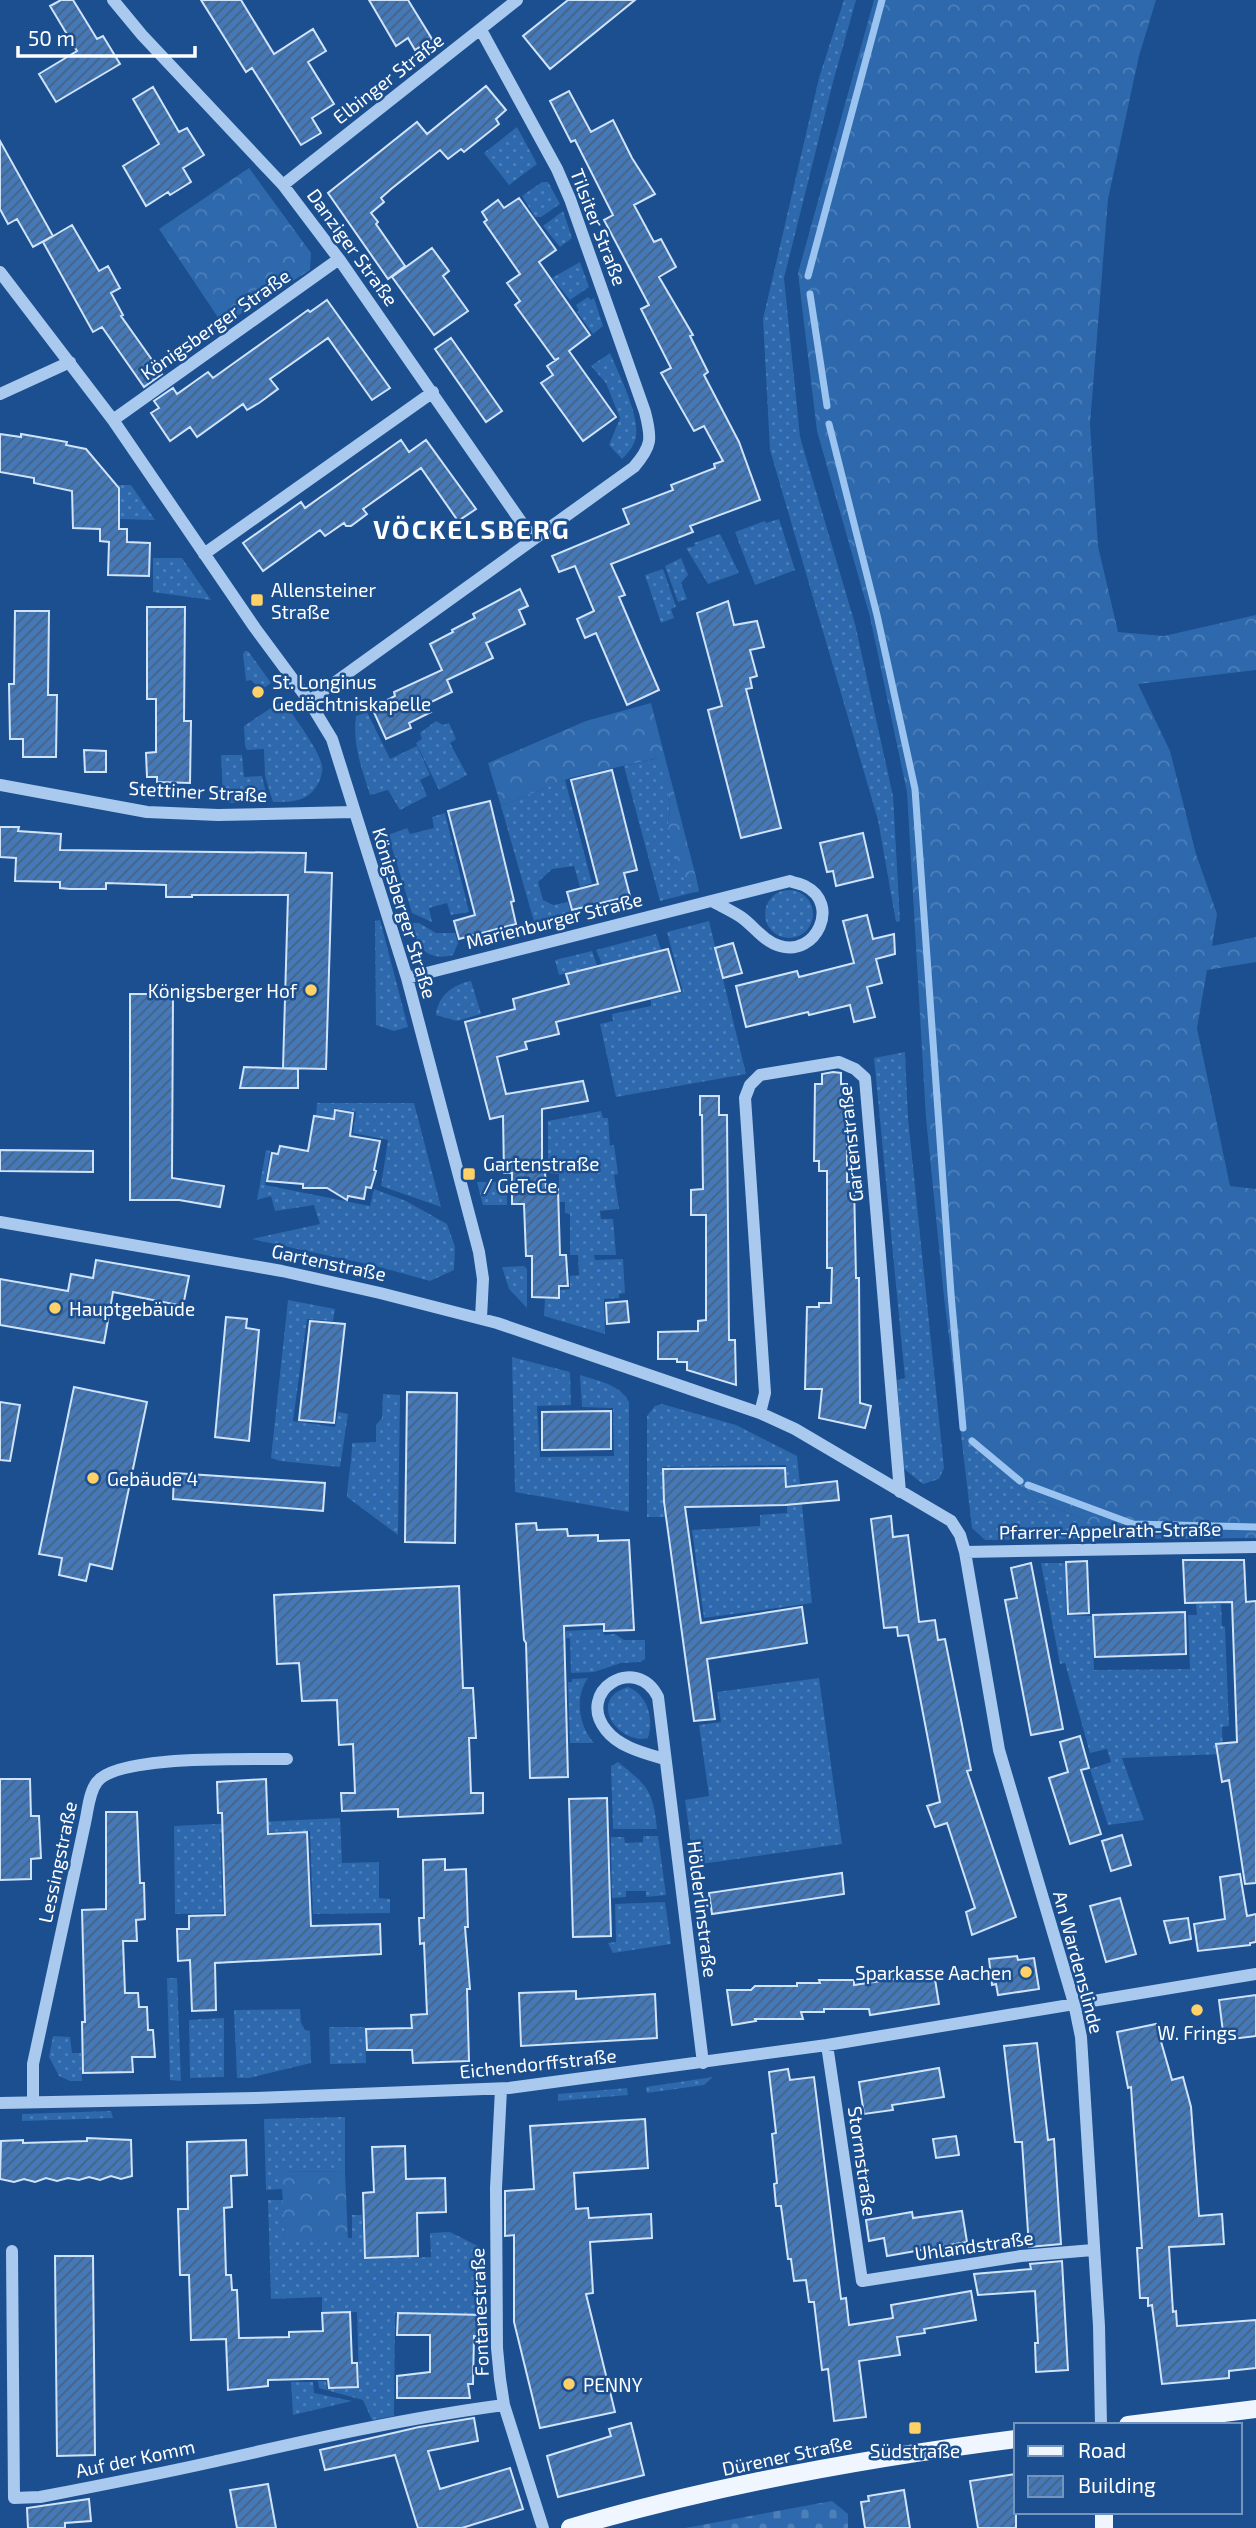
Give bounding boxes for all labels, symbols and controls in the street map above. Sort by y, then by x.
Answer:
scale bar [18,14,194,58]
text: 50 m [28,25,75,50]
street label: Elbinger Straße [328,28,448,128]
street label: Tilsiter Straße [566,165,632,289]
street label: Danziger Straße [303,184,403,310]
street label: Königsberger Straße [136,264,294,384]
district label: VÖCKELSBERG [373,513,571,544]
place label: Allensteiner Straße [271,578,376,623]
marker: Allensteiner Straße [249,592,265,608]
place label: St. Longinus Gedächtniskapelle [272,670,431,715]
marker: St. Longinus Gedächtniskapelle [250,684,266,700]
street label: Stettiner Straße [128,776,268,806]
street label: Königsberger Straße [368,825,442,1001]
street label: Marienburger Straße [463,887,645,953]
place label: Königsberger Hof [148,979,298,1002]
marker: Königsberger Hof [303,982,319,998]
street label: Gartenstraße [832,1085,868,1203]
place label: Gartenstraße / GeTeCe [483,1152,599,1197]
marker: Gartenstraße / GeTeCe [461,1166,477,1182]
street label: Gartenstraße [270,1239,388,1285]
place label: Hauptgebäude [69,1297,195,1320]
marker: Hauptgebäude [47,1300,63,1316]
place label: Gebäude 4 [107,1467,198,1490]
marker: Gebäude 4 [85,1470,101,1486]
street label: Pfarrer-Appelrath-Straße [999,1517,1221,1543]
street label: Lessingstraße [33,1799,81,1925]
street label: Hölderlinstraße [683,1840,723,1978]
street label: An Wardenslinde [1049,1888,1109,2036]
place label: Sparkasse Aachen [855,1961,1012,1984]
marker: Sparkasse Aachen [1018,1964,1034,1980]
marker: W. Frings [1189,2002,1205,2018]
place label: W. Frings [1157,2021,1237,2044]
street label: Eichendorffstraße [458,2043,618,2083]
street label: Stormstraße [844,2105,882,2217]
street label: Uhlandstraße [913,2225,1035,2265]
street label: Fontanestraße [465,2247,493,2377]
place label: PENNY [583,2373,643,2396]
marker: PENNY [561,2376,577,2392]
marker: Südstraße [907,2420,923,2436]
legend [1014,2423,1242,2514]
street label: Dürener Straße [720,2430,854,2480]
street label: Auf der Komm [73,2434,197,2482]
text: Road [1078,2437,1126,2462]
place label: Südstraße [870,2439,960,2462]
text: Building [1078,2472,1156,2497]

